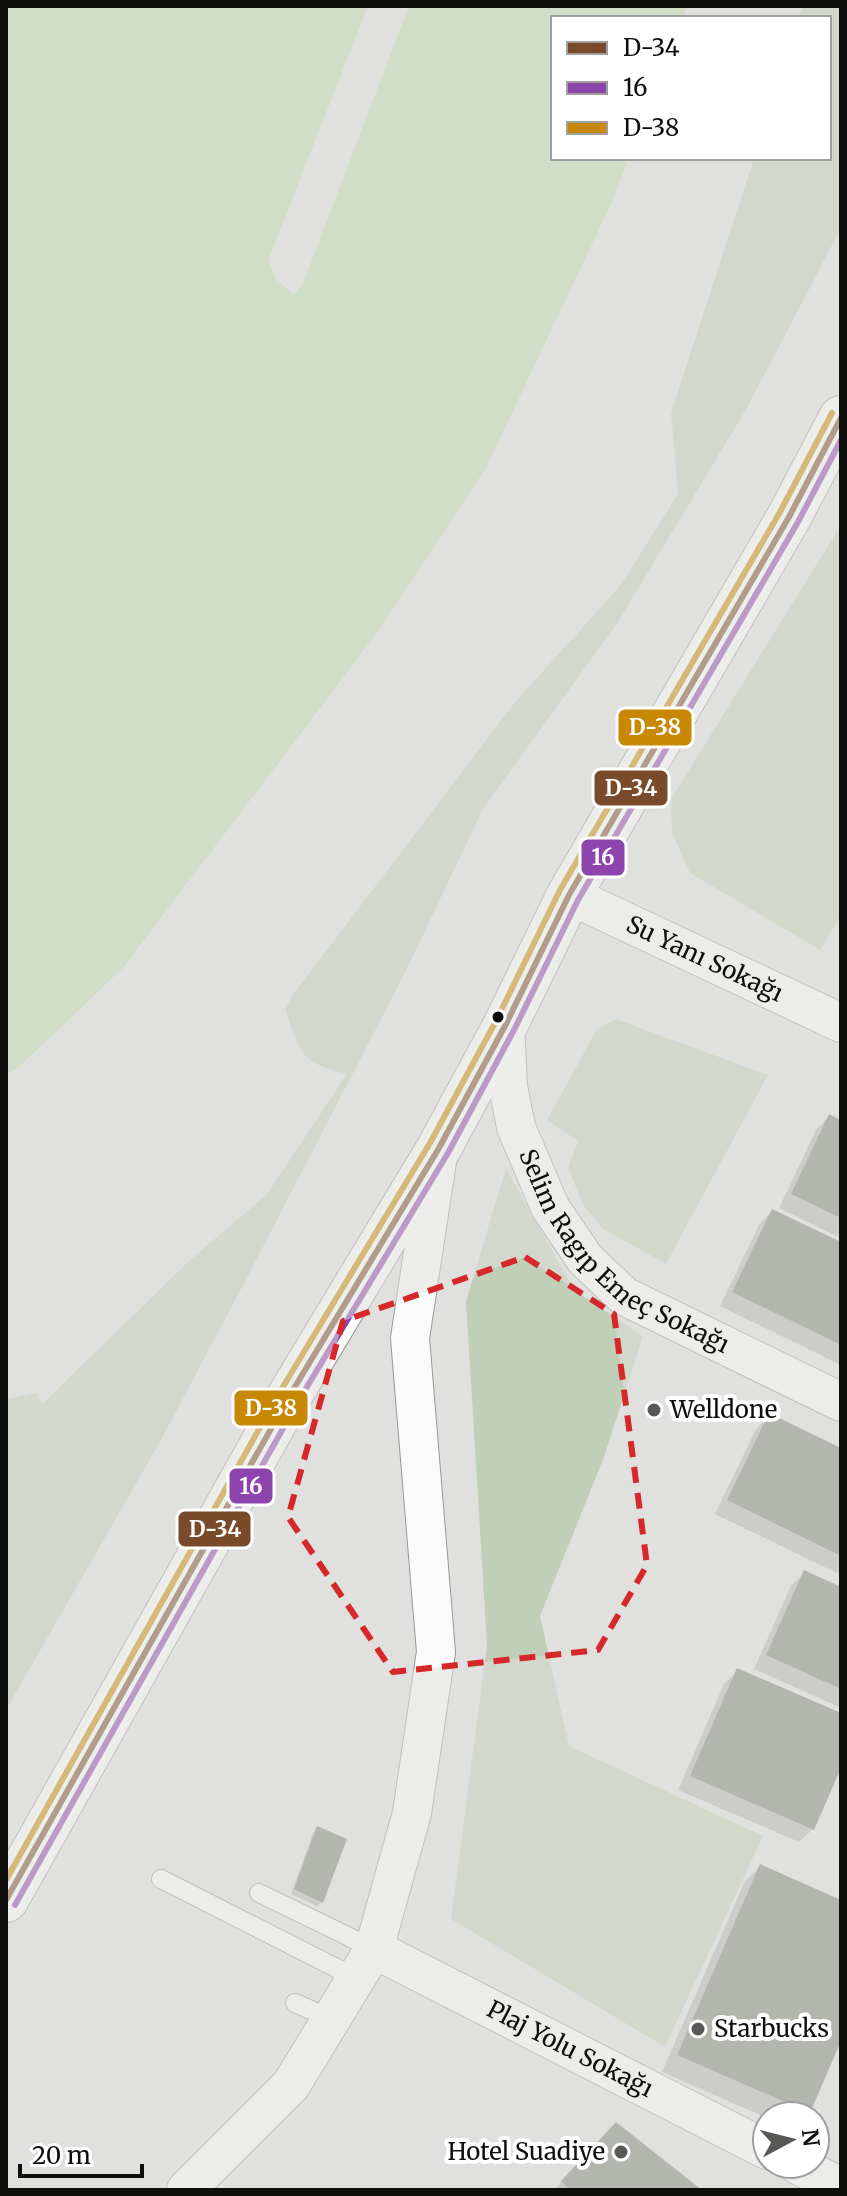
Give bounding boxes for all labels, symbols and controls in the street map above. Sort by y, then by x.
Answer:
legend [551,16,831,160]
text: D-34 [623,32,680,63]
text: 16 [623,72,647,103]
text: D-38 [623,112,679,143]
line badge: D-38 [617,708,693,747]
text: D-38 [629,713,681,741]
line badge: D-34 [593,769,669,807]
text: D-34 [605,774,657,802]
line badge: 16 [580,838,626,877]
text: 16 [592,843,614,871]
street label: Su Yanı Sokağı [621,908,789,1009]
unlabelled marker [490,1009,506,1025]
street label: Selim Ragıp Emeç Sokağı [512,1144,735,1360]
line badge: D-38 [233,1389,309,1427]
text: D-38 [245,1394,297,1422]
place label: Welldone [669,1394,777,1425]
marker: Welldone [645,1401,663,1419]
line badge: 16 [228,1467,274,1505]
text: 16 [240,1472,262,1500]
line badge: D-34 [177,1510,252,1548]
text: D-34 [189,1515,241,1543]
street label: Plaj Yolu Sokağı [482,1993,659,2104]
place label: Starbucks [714,2013,829,2044]
marker: Starbucks [689,2020,707,2038]
north arrow [751,2100,831,2180]
text: N [796,2127,826,2149]
scale bar [20,2128,142,2178]
place label: Hotel Suadiye [447,2136,605,2167]
text: 20 m [32,2140,91,2171]
marker: Hotel Suadiye [612,2143,630,2161]

